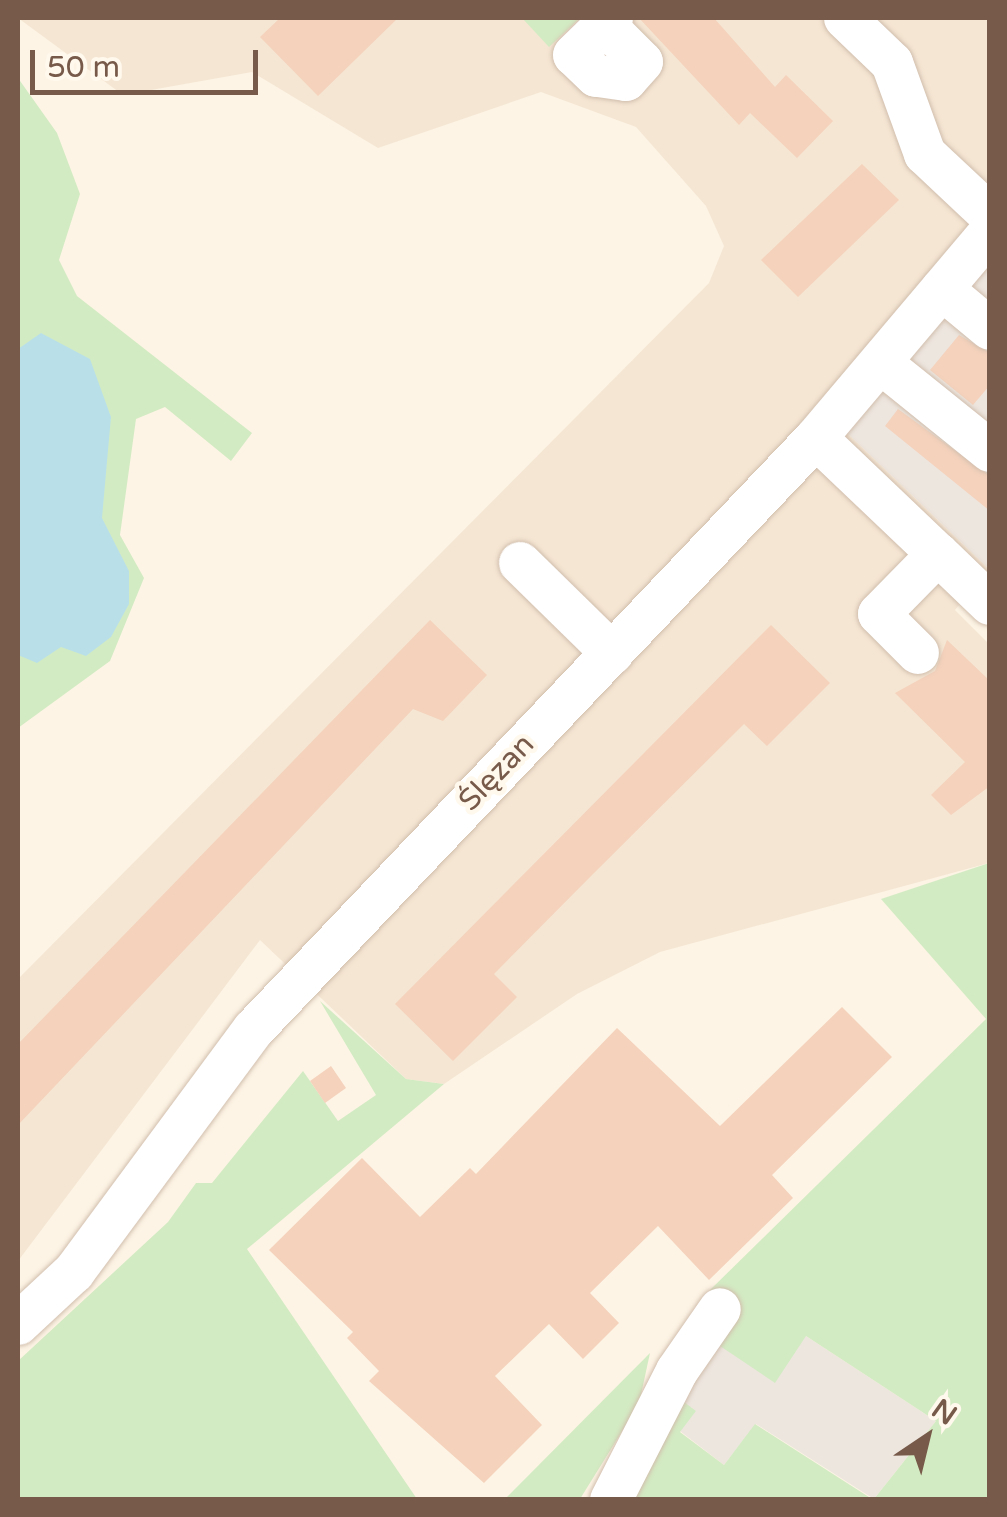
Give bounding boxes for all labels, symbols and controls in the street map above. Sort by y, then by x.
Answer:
scale bar [35,30,262,92]
text: 50 m [47,49,120,86]
street label: Ślęzan [452,727,542,819]
north arrow [877,1387,977,1487]
text: N [925,1392,963,1433]

